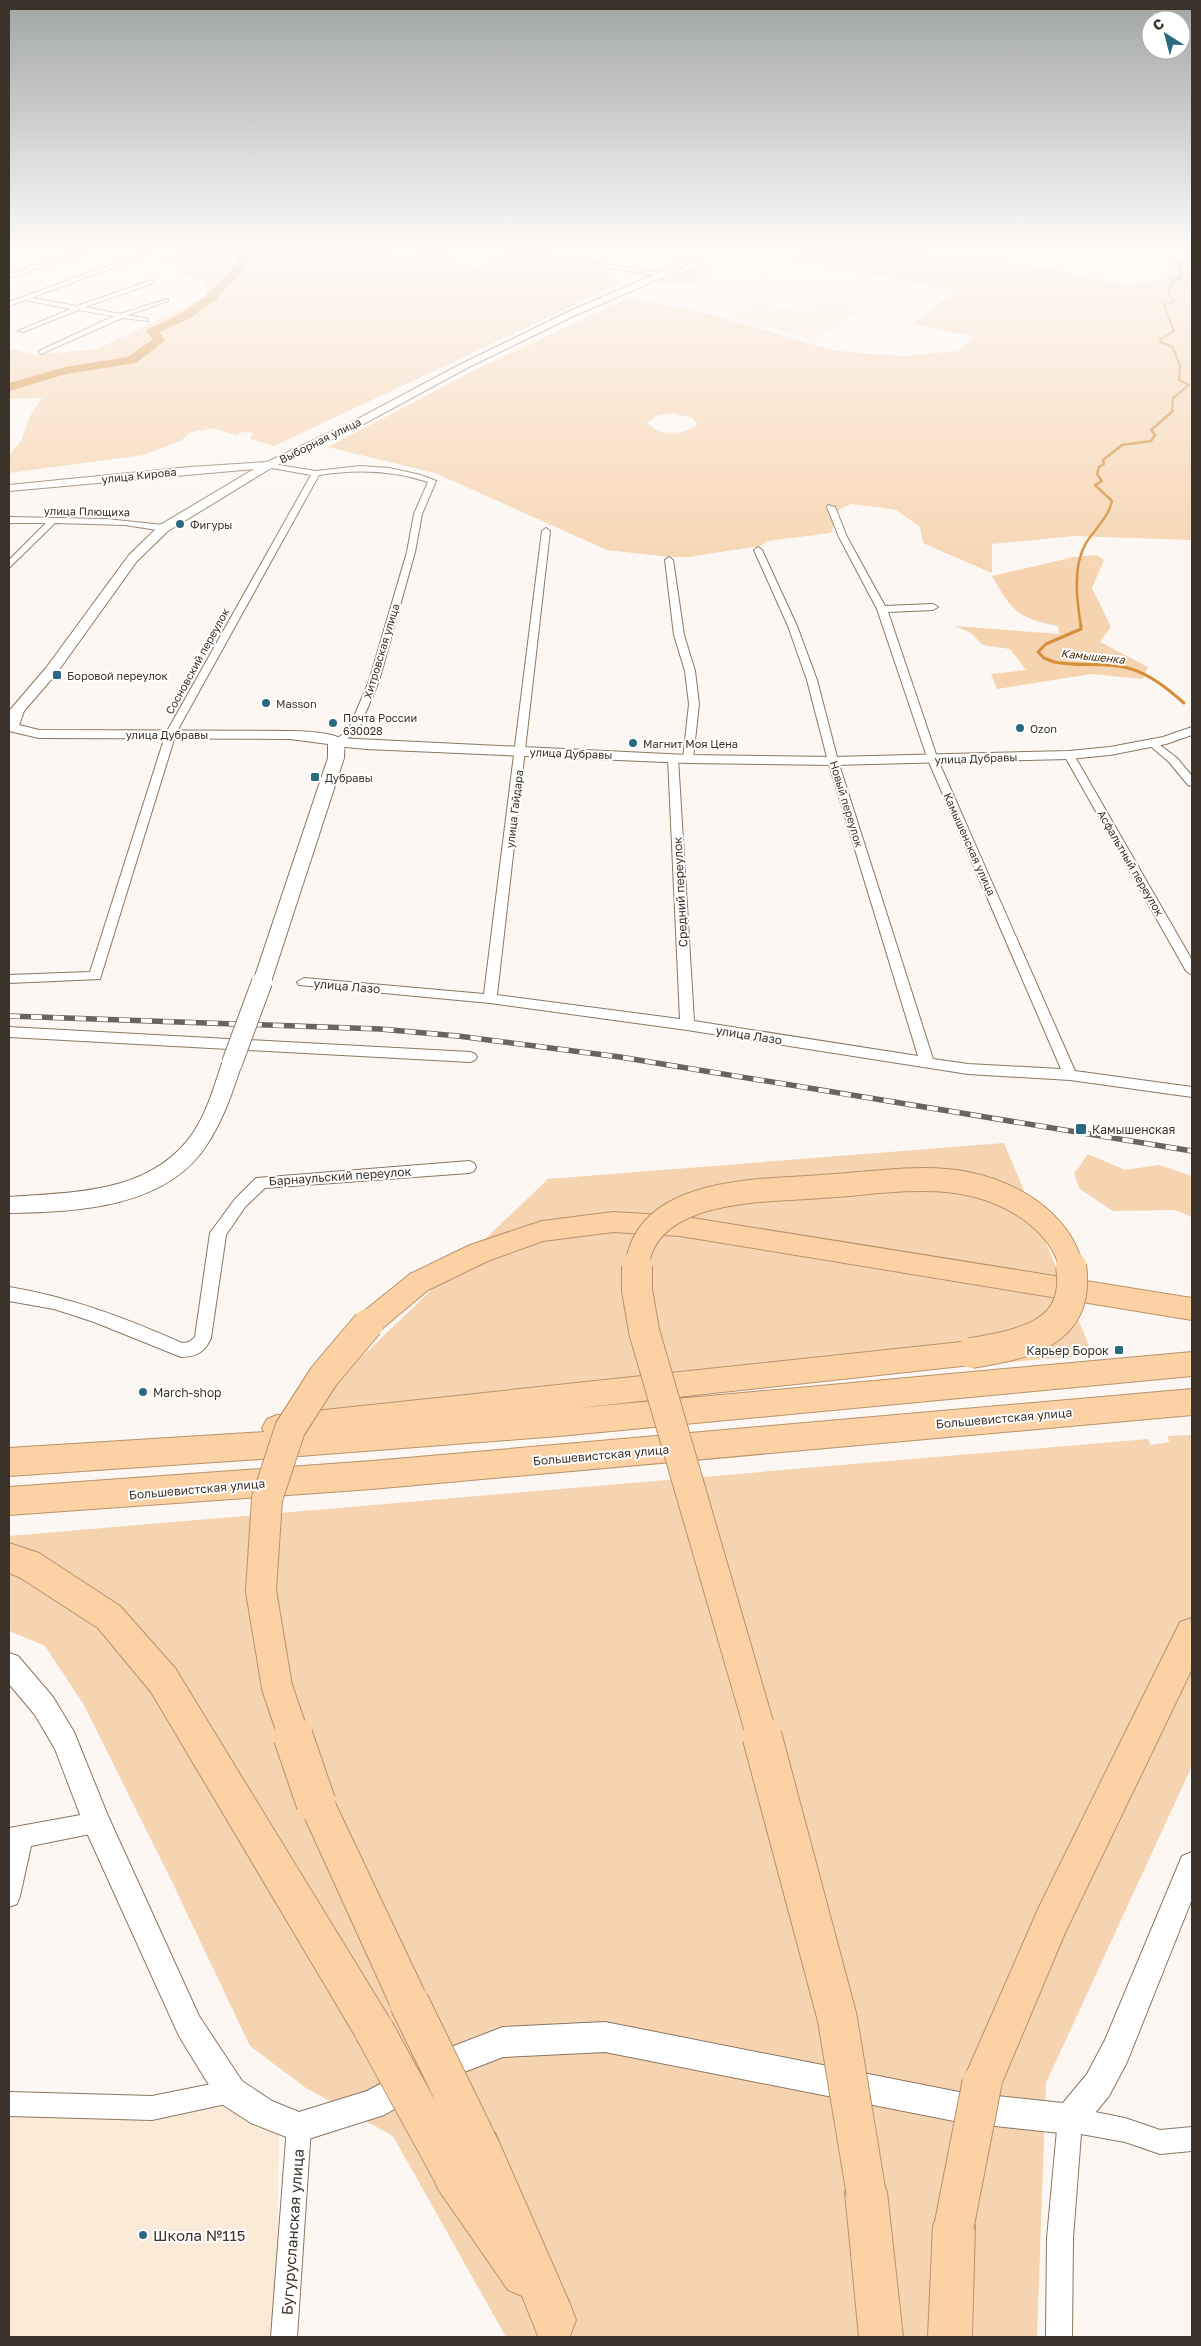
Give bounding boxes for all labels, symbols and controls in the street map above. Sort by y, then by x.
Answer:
north arrow [1141,10,1191,60]
text: С [1149,14,1167,34]
street label: Выборная улица [277,415,363,465]
street label: улица Кирова [101,465,177,485]
street label: улица Плющиха [44,504,130,518]
marker: Фигуры [174,518,186,530]
place label: Фигуры [190,518,232,531]
street label: Хитровская улица [360,602,402,700]
street label: Сосновский переулок [162,605,232,716]
water label: Камышенка [1060,646,1126,666]
marker: Боровой переулок [51,669,63,681]
place label: Боровой переулок [67,669,168,682]
marker: Masson [260,697,272,709]
place label: Masson [276,697,317,710]
place label: Почта России 630028 [343,711,417,737]
marker: Почта России 630028 [327,717,339,729]
marker: Ozon [1014,722,1026,734]
place label: Ozon [1030,722,1057,735]
street label: улица Дубравы [126,728,208,741]
marker: Магнит Моя Цена [627,737,639,749]
place label: Магнит Моя Цена [643,737,738,750]
street label: улица Дубравы [529,745,613,761]
street label: улица Дубравы [934,750,1018,766]
street label: Новый переулок [828,759,867,850]
street label: улица Гайдара [503,769,525,849]
marker: Дубравы [309,771,321,783]
place label: Дубравы [325,771,373,784]
street label: Камышенская улица [941,790,999,898]
street label: Асфальтный переулок [1095,808,1167,919]
street label: Средний переулок [670,836,690,948]
street label: улица Лазо [313,976,381,996]
street label: улица Лазо [715,1022,783,1048]
marker: Камышенская [1074,1122,1088,1136]
place label: Камышенская [1092,1122,1175,1137]
street label: Барнаульский переулок [268,1164,412,1188]
place label: Карьер Борок [1026,1343,1109,1358]
marker: Карьер Борок [1113,1344,1125,1356]
place label: March-shop [153,1385,221,1400]
marker: March-shop [137,1386,149,1398]
street label: Большевистская улица [935,1405,1073,1431]
street label: Большевистская улица [532,1442,670,1468]
street label: Большевистская улица [128,1476,266,1502]
street label: Бугурусланская улица [277,2148,307,2316]
place label: Школа №115 [153,2226,245,2244]
marker: Школа №115 [137,2229,149,2241]

